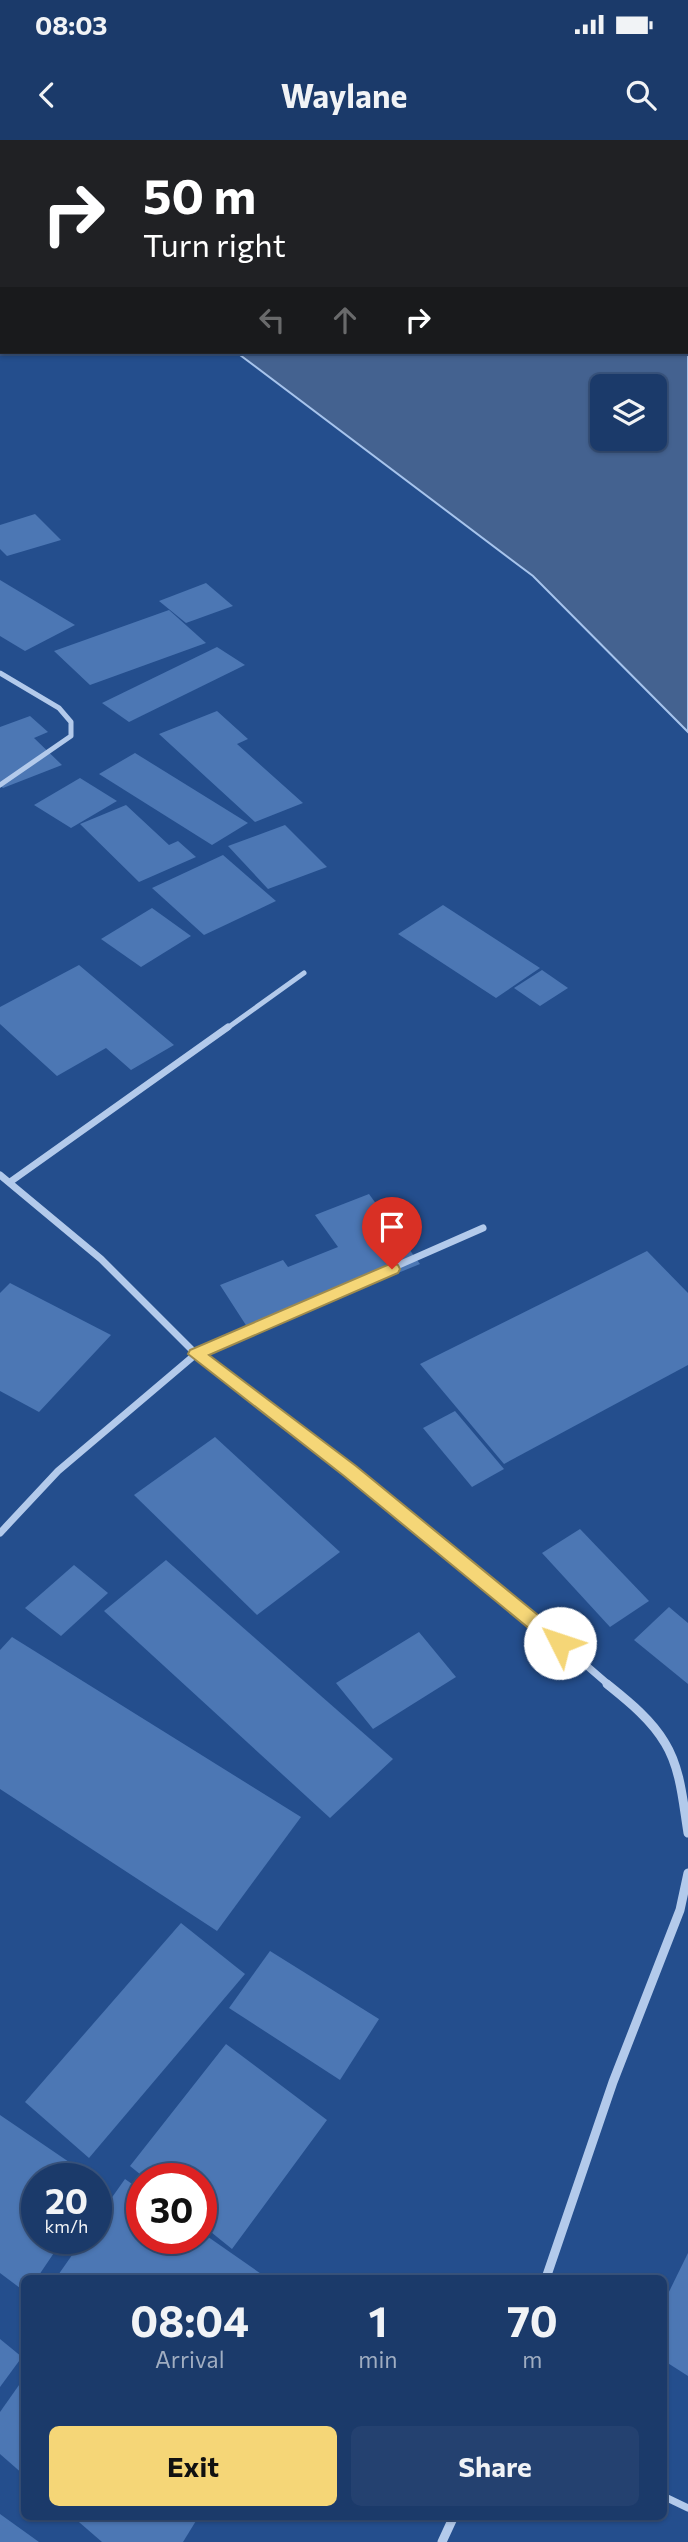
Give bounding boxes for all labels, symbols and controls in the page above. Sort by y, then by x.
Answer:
text: 08:03 [35,9,108,40]
text: Waylane [281,75,407,115]
icon: back [28,76,66,114]
icon: search [622,76,660,114]
text: 50 m [143,164,256,224]
icon: right [28,168,119,259]
text: Turn right [143,224,286,264]
icon: left [253,301,291,339]
icon: ahead [326,301,364,339]
icon: right [399,301,437,339]
map controls [590,374,667,451]
button: layers [590,374,667,451]
pin [362,1197,422,1269]
icon: arrive [373,1208,411,1246]
position arrow [523,1606,597,1680]
speed limit sign: 30 [126,2163,217,2254]
text: 20 [45,2178,88,2221]
text: km/h [45,2215,88,2237]
text: 08:04 [130,2294,249,2346]
text: 1 [368,2294,387,2346]
text: 70 [507,2294,558,2346]
text: Arrival [155,2345,224,2373]
text: min [358,2345,398,2373]
text: m [522,2345,542,2373]
button: Exit [49,2426,337,2506]
button: Share [351,2426,639,2506]

